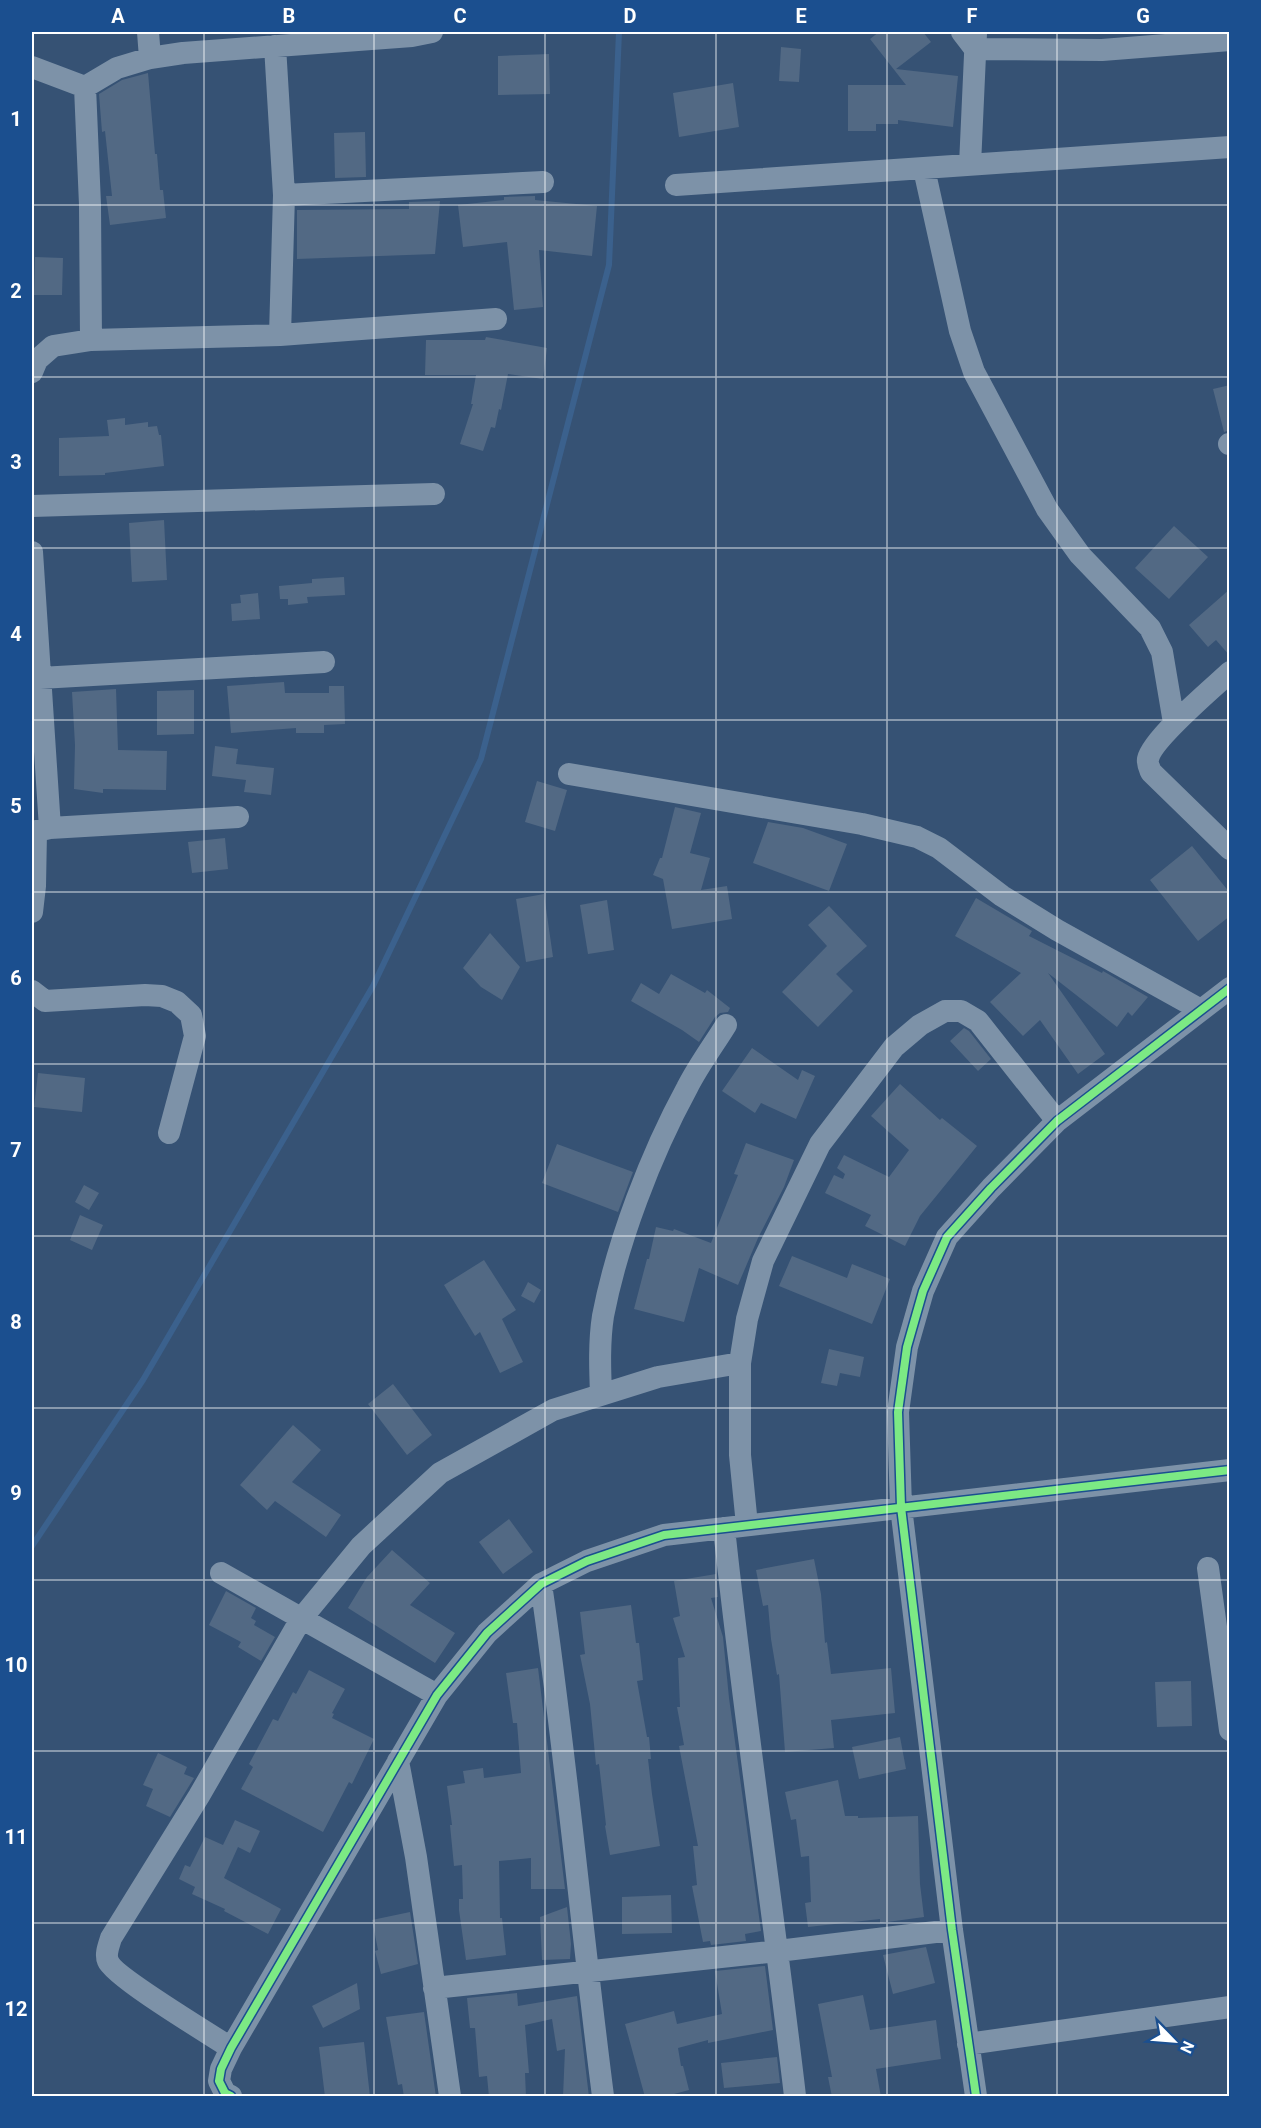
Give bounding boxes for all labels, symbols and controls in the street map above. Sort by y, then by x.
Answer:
text: A [111,4,125,28]
text: B [283,4,295,28]
text: C [453,4,467,28]
text: D [624,4,637,28]
text: E [795,4,807,28]
text: F [967,4,978,28]
text: G [1136,4,1150,28]
text: 1 [10,107,22,131]
text: 2 [10,279,22,303]
text: 3 [10,450,22,474]
text: 4 [10,622,22,646]
text: 5 [10,794,22,818]
text: 6 [10,966,22,990]
text: 7 [10,1138,22,1162]
text: 8 [10,1310,22,1334]
text: 9 [10,1481,22,1505]
text: 10 [5,1653,27,1677]
text: 11 [5,1825,27,1849]
text: 12 [5,1997,27,2021]
north arrow [1144,2011,1204,2071]
text: N [1176,2038,1198,2056]

